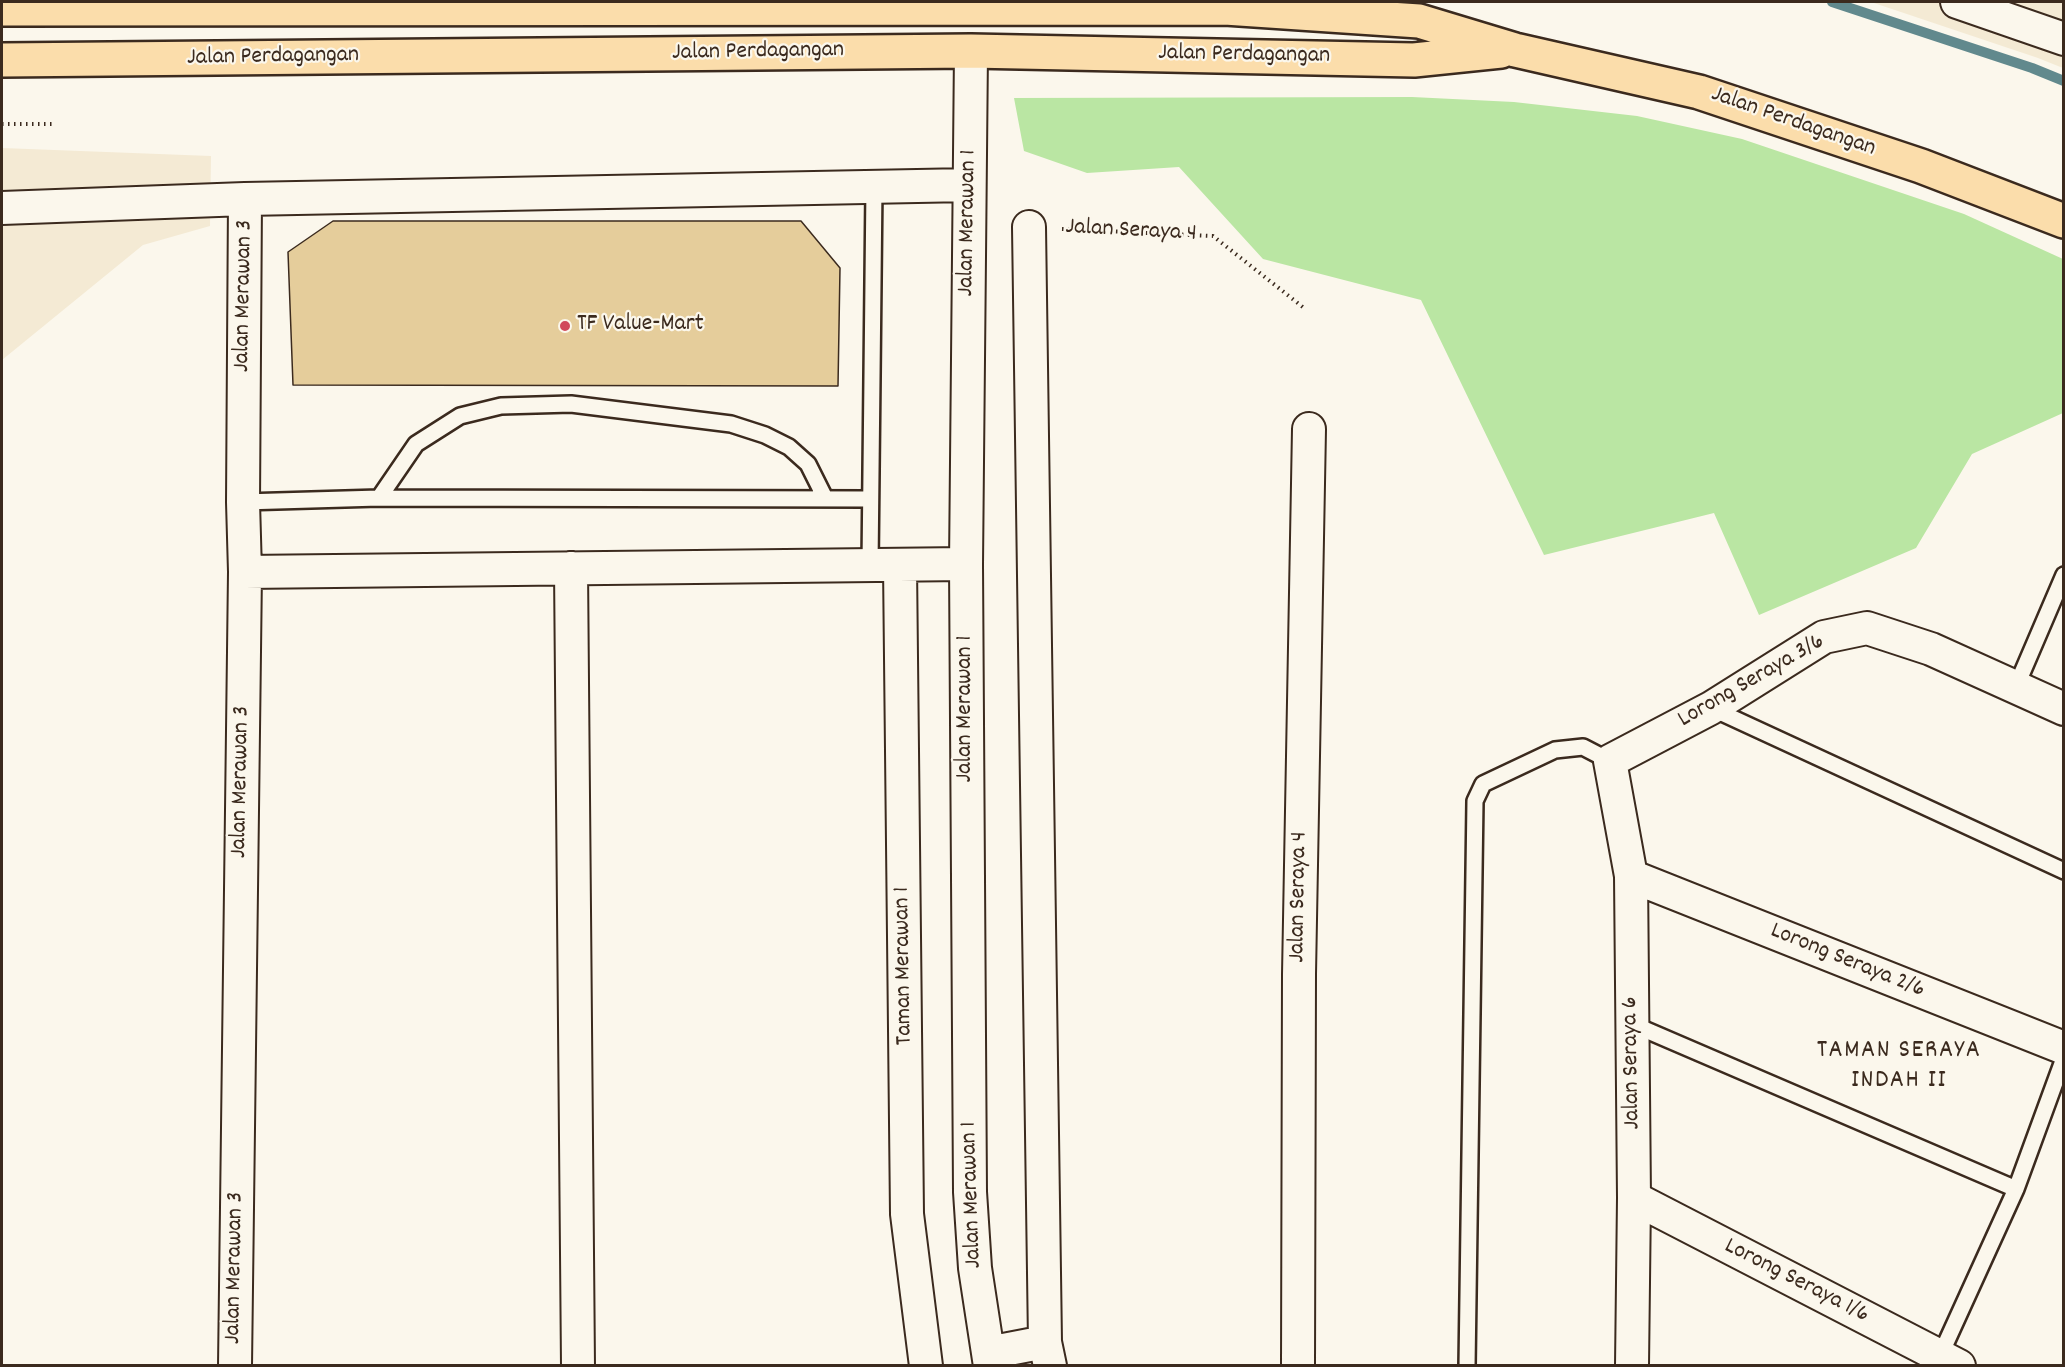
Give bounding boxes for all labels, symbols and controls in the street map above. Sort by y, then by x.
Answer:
street label: Jalan Perdagangan [672,37,844,69]
street label: Jalan Perdagangan [1158,40,1330,72]
street label: Jalan Perdagangan [187,42,359,74]
street label: Jalan Perdagangan [1707,81,1879,165]
street label: Jalan Merawan 1 [953,149,985,297]
street label: Jalan Seraya 4 [1065,214,1197,250]
street label: Jalan Merawan 3 [229,220,261,372]
place label: TF Value-Mart [577,312,704,340]
marker: TF Value-Mart [558,319,572,333]
street label: Lorong Seraya 3/6 [1674,628,1830,736]
street label: Jalan Merawan 1 [953,636,981,782]
street label: Jalan Merawan 3 [226,706,258,858]
street label: Jalan Seraya 4 [1284,831,1316,963]
street label: Taman Merawan 1 [889,887,921,1045]
street label: Lorong Seraya 2/6 [1766,918,1928,1006]
street label: Jalan Seraya 6 [1617,996,1649,1130]
district label: TAMAN SERAYA INDAH II [1817,1036,1981,1098]
street label: Jalan Merawan 1 [956,1121,990,1269]
street label: Jalan Merawan 3 [220,1192,252,1344]
street label: Lorong Seraya 1/6 [1719,1233,1873,1331]

